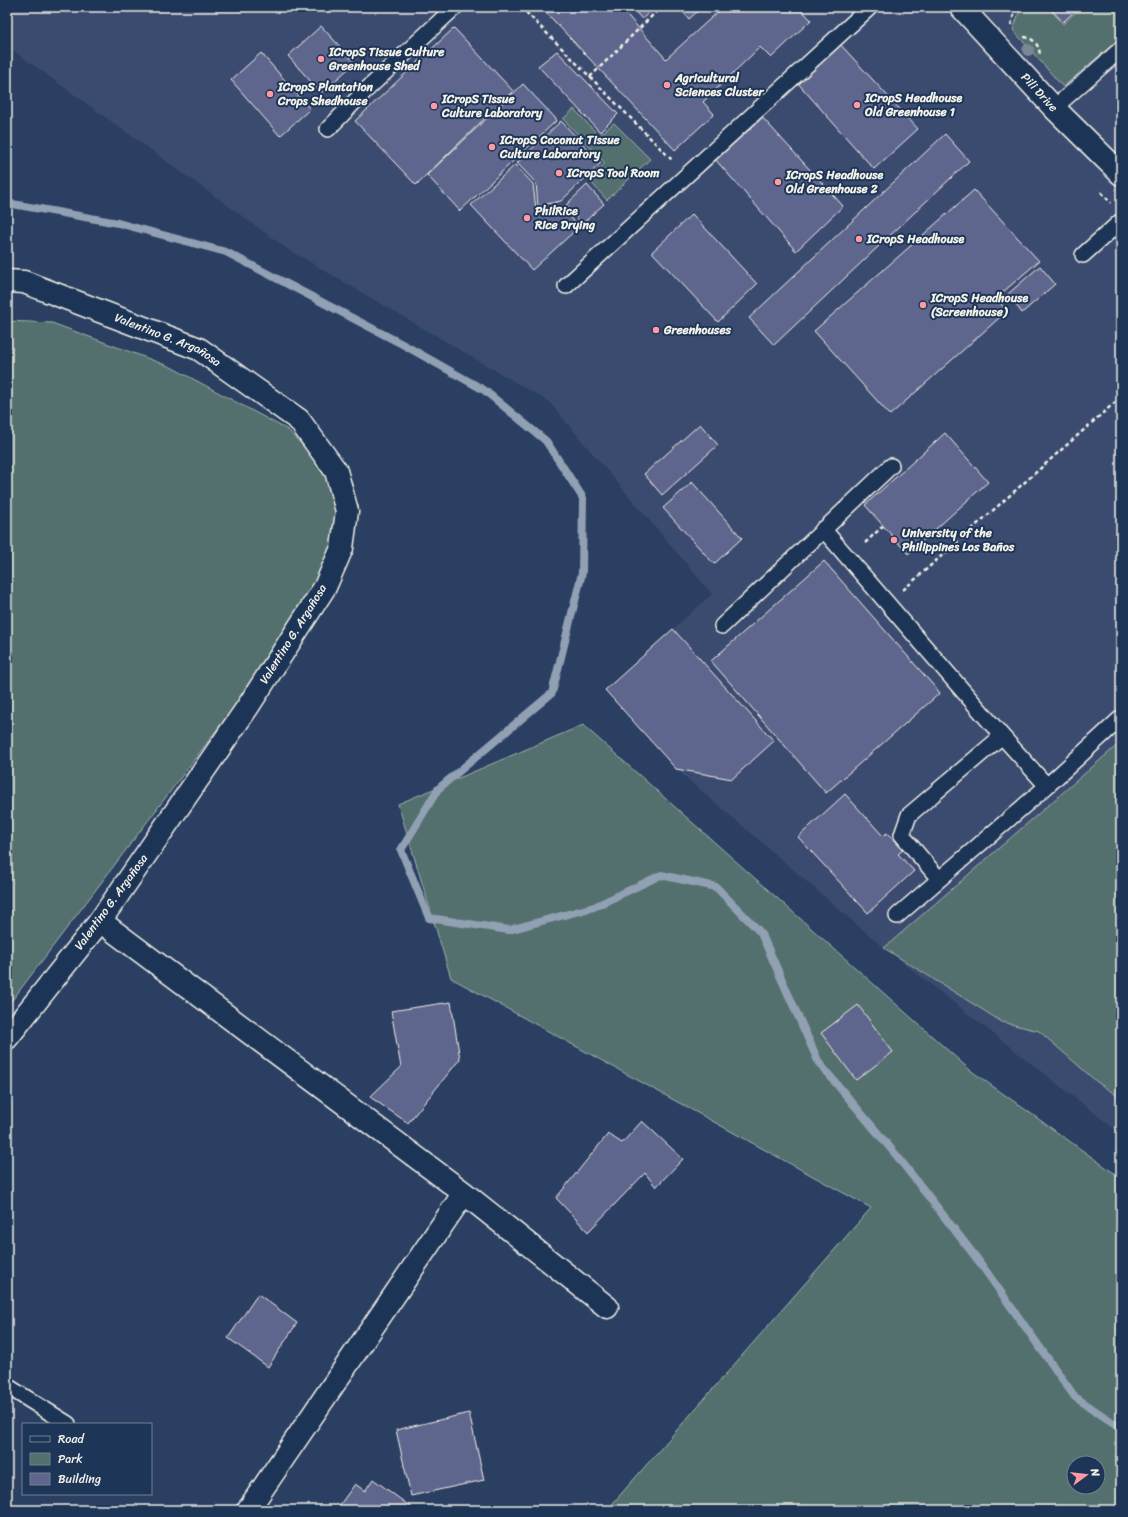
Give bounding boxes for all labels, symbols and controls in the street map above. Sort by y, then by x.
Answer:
place label: ICropS Tissue Culture Greenhouse Shed [328,41,445,77]
marker: ICropS Tissue Culture Greenhouse Shed [316,54,326,64]
place label: Agricultural Sciences Cluster [674,67,765,103]
street label: Pili Drive [1015,67,1064,117]
place label: ICropS Plantation Crops Shedhouse [277,76,374,112]
marker: Agricultural Sciences Cluster [662,80,672,90]
place label: ICropS Headhouse Old Greenhouse 1 [864,87,963,123]
place label: ICropS Tissue Culture Laboratory [441,88,543,124]
marker: ICropS Plantation Crops Shedhouse [265,89,275,99]
marker: ICropS Headhouse Old Greenhouse 1 [852,100,862,110]
marker: ICropS Tissue Culture Laboratory [429,101,439,111]
place label: ICropS Coconut Tissue Culture Laboratory [499,129,621,165]
marker: ICropS Coconut Tissue Culture Laboratory [487,142,497,152]
place label: ICropS Tool Room [566,162,660,184]
place label: ICropS Headhouse Old Greenhouse 2 [785,164,884,200]
marker: ICropS Tool Room [554,168,564,178]
marker: ICropS Headhouse Old Greenhouse 2 [773,177,783,187]
place label: PhilRice Rice Drying [534,200,596,236]
marker: PhilRice Rice Drying [522,213,532,223]
place label: ICropS Headhouse [866,228,965,250]
marker: ICropS Headhouse [854,234,864,244]
place label: ICropS Headhouse (Screenhouse) [930,287,1029,323]
marker: ICropS Headhouse (Screenhouse) [918,300,928,310]
street label: Valentino G. Argañosa [111,307,226,372]
place label: Greenhouses [663,319,732,341]
marker: Greenhouses [651,325,661,335]
place label: University of the Philippines Los Baños [902,522,1015,558]
marker: University of the Philippines Los Baños [889,535,899,545]
street label: Valentino G. Argañosa [253,579,333,689]
street label: Valentino G. Argañosa [68,849,154,955]
legend [22,1423,152,1495]
text: Road [58,1428,85,1450]
text: Park [58,1448,83,1470]
north arrow [1066,1455,1106,1495]
text: N [1085,1465,1105,1479]
text: Building [58,1468,101,1490]

